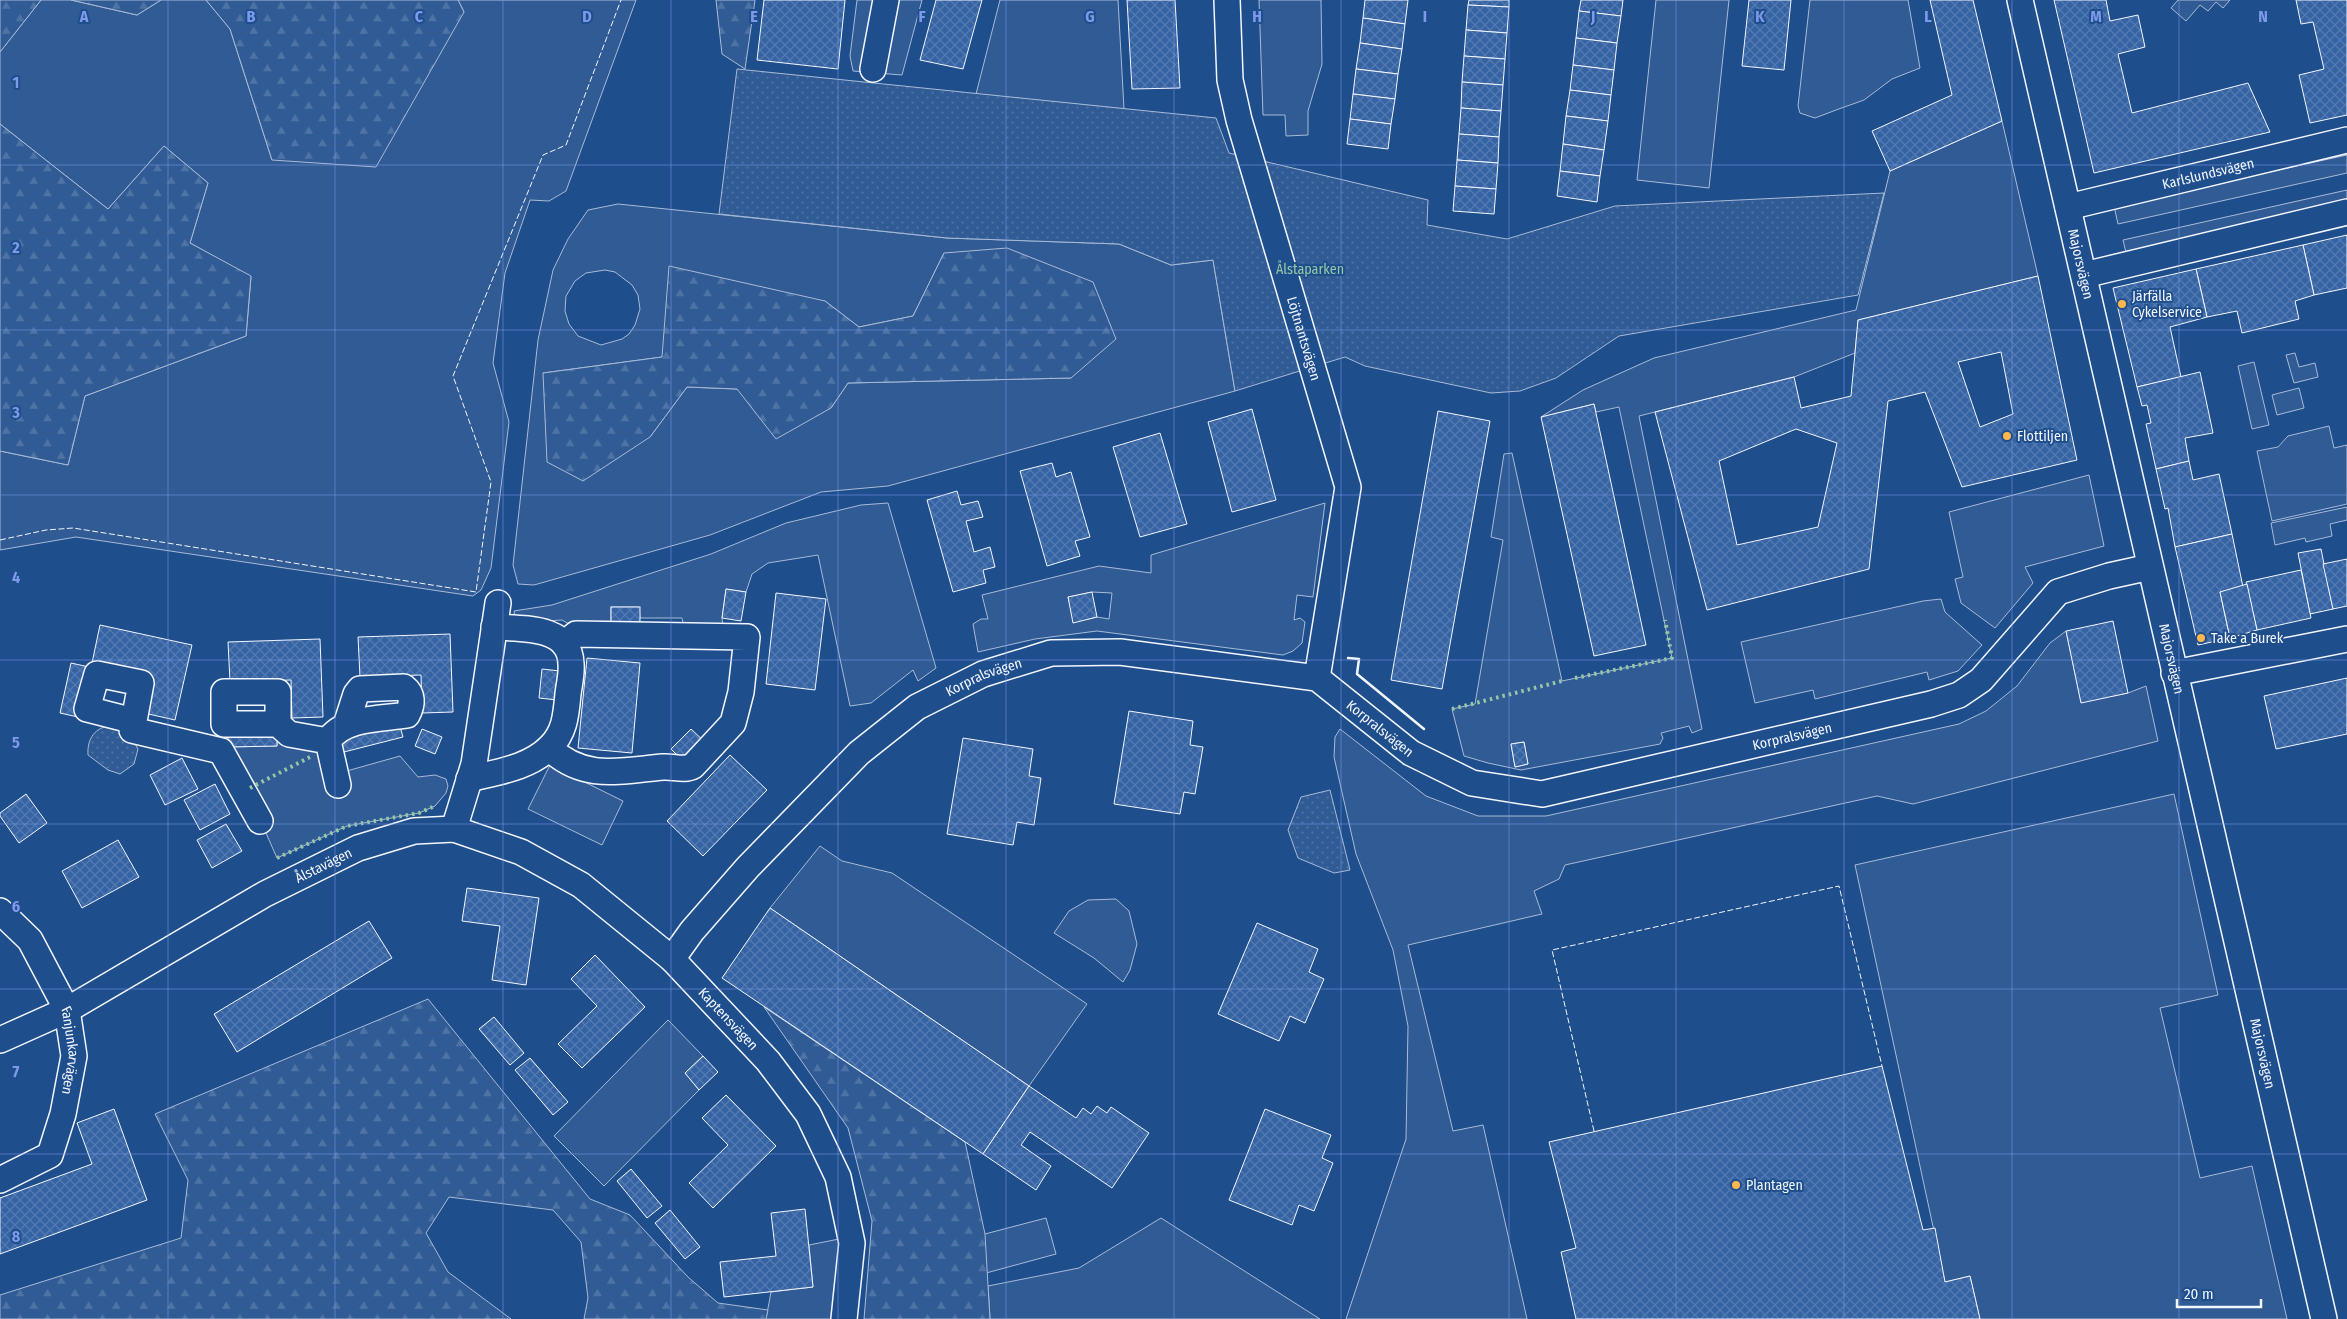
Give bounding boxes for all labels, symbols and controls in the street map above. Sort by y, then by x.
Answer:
text: A [79,7,89,26]
text: B [247,7,256,26]
text: C [415,7,424,26]
text: D [582,7,592,26]
text: E [750,7,758,26]
text: F [918,7,926,26]
text: G [1085,7,1095,26]
text: H [1252,7,1262,26]
text: I [1423,7,1427,26]
text: J [1590,7,1595,26]
text: K [1755,7,1765,26]
text: L [1924,7,1932,26]
text: M [2090,7,2102,26]
text: N [2258,7,2268,26]
text: 1 [13,73,19,92]
street label: Karlslundsvägen [2160,155,2256,193]
street label: Majorsvägen [2064,227,2097,301]
text: 2 [11,238,20,257]
park label: Ålstaparken [1276,260,1344,278]
place label: Järfälla Cykelservice [2132,288,2202,321]
street label: Löjtnantsvägen [1283,295,1324,383]
marker: Järfälla Cykelservice [2116,298,2128,310]
text: 3 [11,403,20,422]
place label: Flottiljen [2017,428,2068,445]
marker: Flottiljen [2001,430,2013,442]
text: 4 [12,568,20,587]
street label: Majorsvägen [2155,622,2188,696]
place label: Take a Burek [2211,630,2284,647]
marker: Take a Burek [2195,632,2207,644]
street label: Korpralsvägen [943,655,1024,700]
street label: Korpralsvägen [1343,697,1417,761]
street label: Korpralsvägen [1751,719,1834,754]
text: 5 [12,733,20,752]
street label: Ålstavägen [292,844,355,887]
text: 6 [12,897,20,916]
street label: Kaptensvägen [694,984,761,1054]
street label: Fanjunkarvägen [57,1003,82,1096]
street label: Majorsvägen [2246,1017,2279,1090]
text: 7 [13,1062,20,1081]
place label: Plantagen [1746,1177,1803,1194]
marker: Plantagen [1730,1179,1742,1191]
text: 8 [12,1227,21,1246]
scale bar [2177,1276,2261,1308]
text: 20 m [2184,1285,2214,1303]

